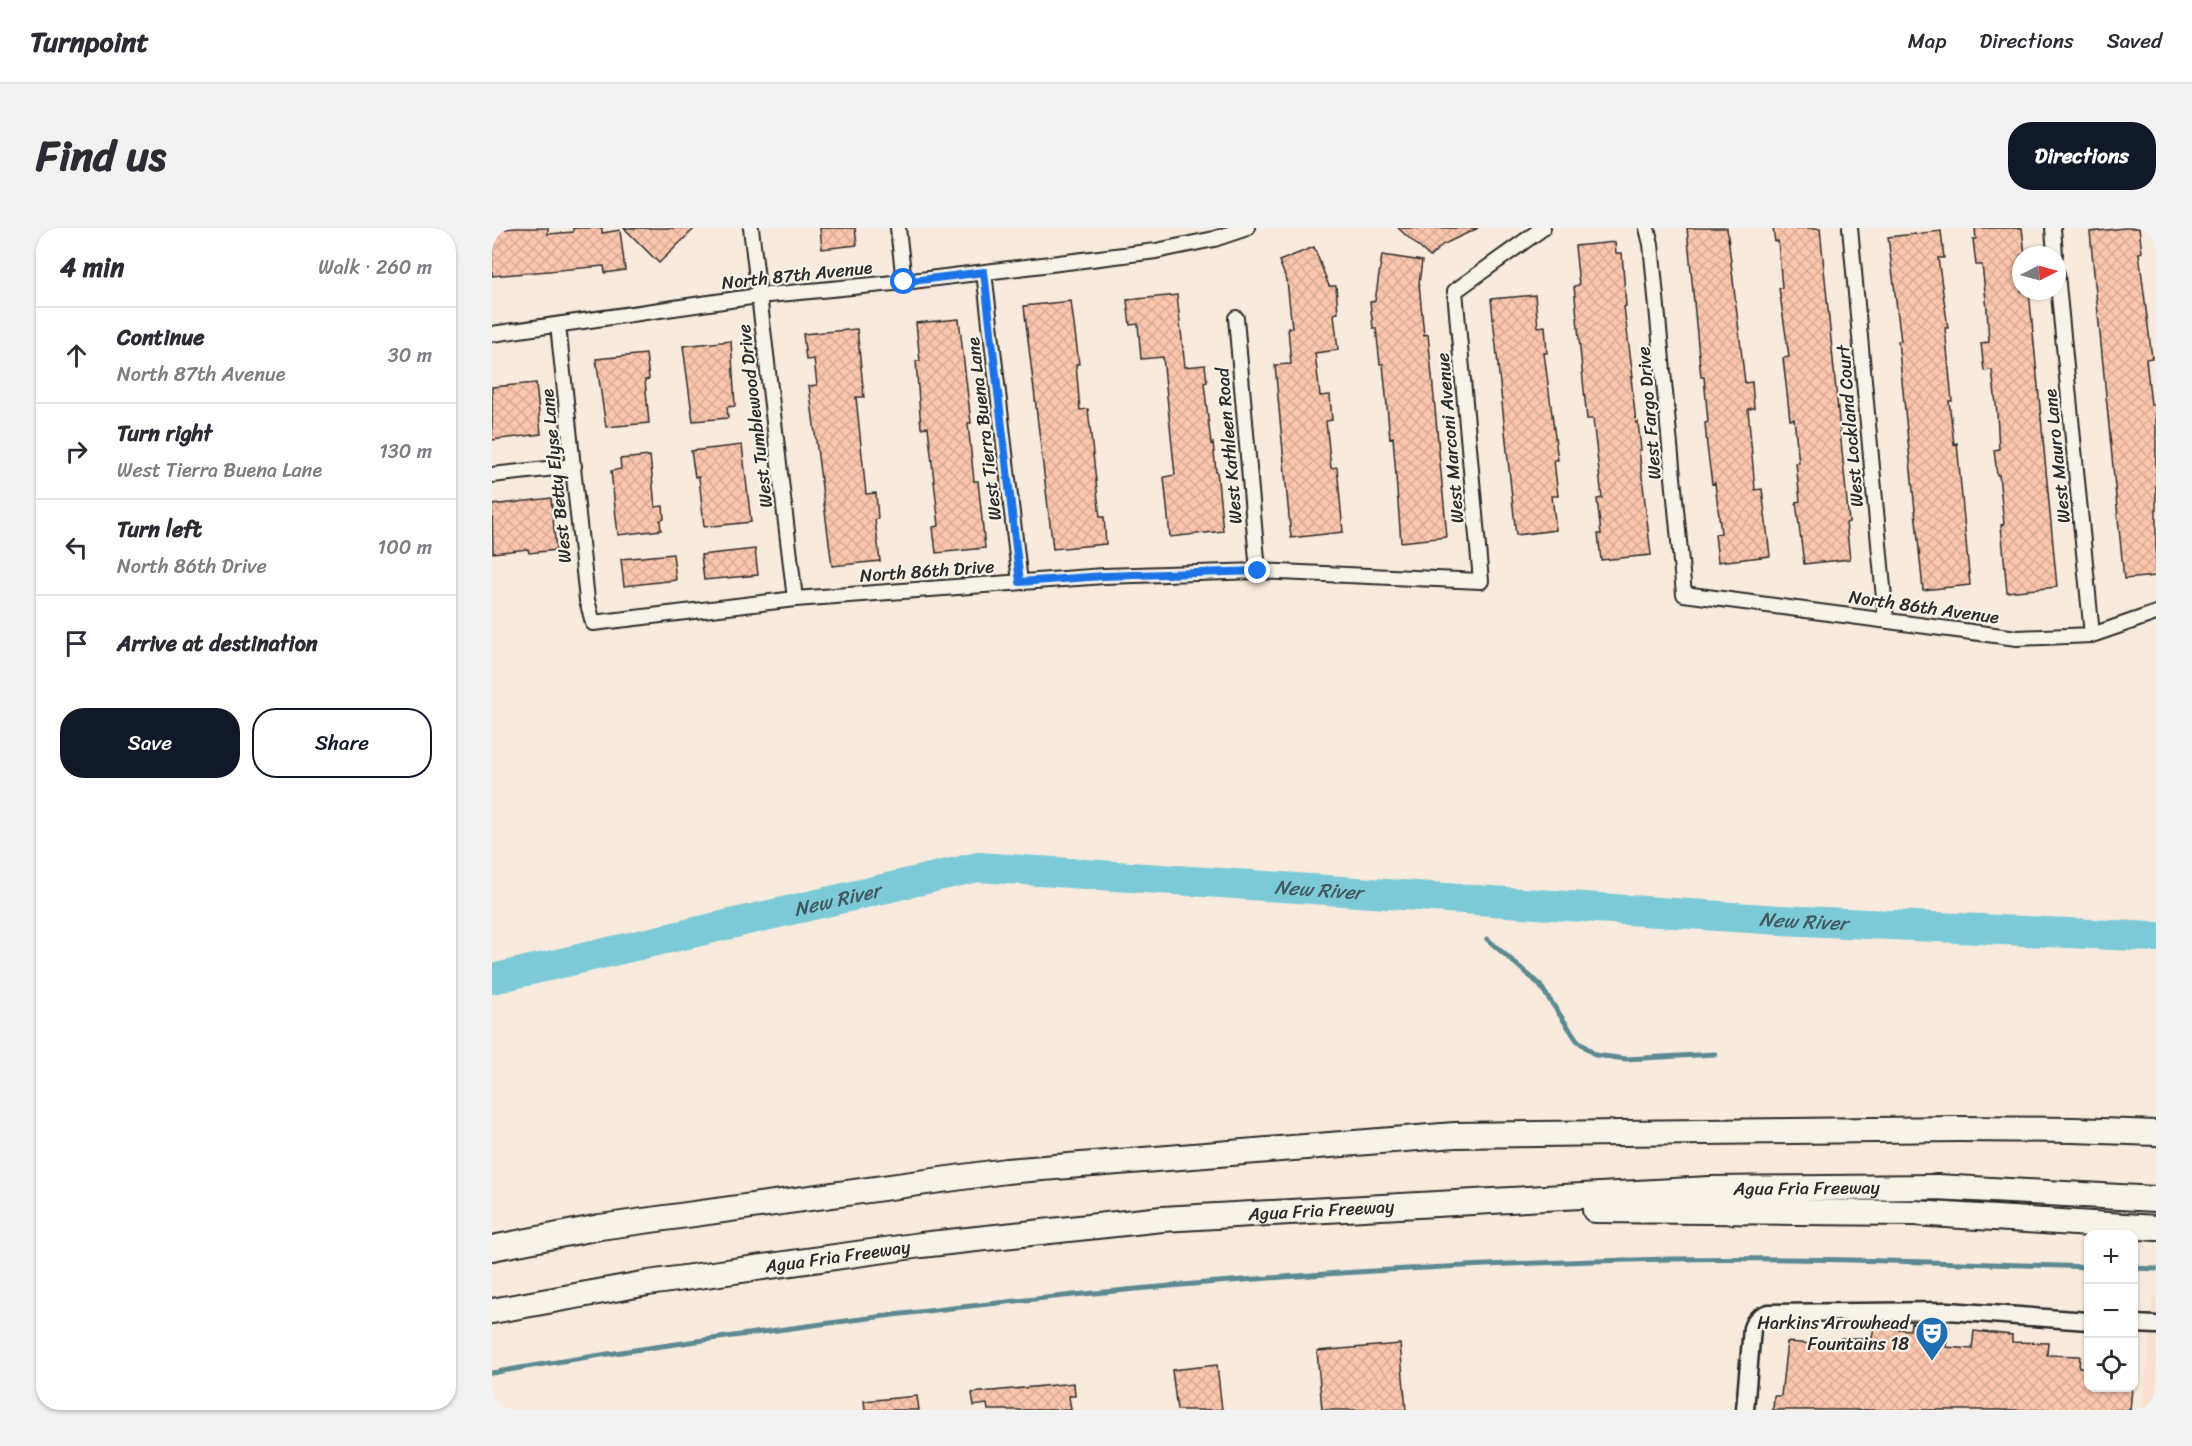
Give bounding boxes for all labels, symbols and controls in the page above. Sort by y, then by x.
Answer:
text: Turnpoint [30,17,149,66]
text: Map [1908,22,1946,60]
text: Directions [1979,22,2074,60]
text: Saved [2107,22,2162,60]
text: Find us [36,119,166,193]
button: Directions [2008,122,2156,190]
text: 4 min [60,244,124,290]
north arrow [2012,246,2066,300]
text: Walk · 260 m [318,250,432,285]
street label: North 87th Avenue [720,251,874,299]
route start [890,268,916,294]
text: Continue [117,318,205,357]
street label: West Tumblewood Drive [728,322,782,510]
street label: West Tierra Buena Lane [957,335,1011,523]
text: 30 m [388,338,432,373]
icon: ahead [60,339,93,372]
street label: West Lockland Court [1827,343,1873,508]
street label: West Fargo Drive [1627,345,1671,481]
street label: West Marconi Avenue [1427,351,1473,525]
text: North 87th Avenue [117,357,285,392]
street label: West Kathleen Road [1206,365,1252,525]
street label: West Betty Elyse Lane [531,387,581,565]
street label: West Mauro Lane [2034,387,2080,525]
text: Turn right [117,414,212,453]
text: 130 m [379,434,432,469]
icon: right [60,435,93,468]
text: West Tierra Buena Lane [117,453,322,488]
text: Turn left [117,510,202,549]
text: 100 m [378,530,432,565]
icon: left [60,531,93,564]
text: North 86th Drive [117,549,267,584]
street label: North 86th Drive [859,550,995,592]
route end [1244,557,1270,583]
street label: North 86th Avenue [1847,581,2002,633]
text: Arrive at destination [117,624,318,663]
icon: arrive [60,627,93,660]
button: Save [60,708,240,778]
button: Share [252,708,432,778]
water label: New River [1273,870,1367,911]
water label: New River [790,872,888,927]
water label: New River [1758,902,1852,941]
street label: Agua Fria Freeway [1732,1171,1881,1205]
street label: Agua Fria Freeway [1246,1190,1396,1230]
map controls [2084,1230,2138,1392]
button: + [2084,1230,2138,1284]
street label: Agua Fria Freeway [762,1231,913,1283]
button: − [2084,1284,2138,1338]
place label: Harkins Arrowhead Fountains 18 [1757,1307,1911,1360]
theatre icon: Harkins Arrowhead Fountains 18 [1914,1315,1950,1362]
button: locate [2084,1338,2138,1392]

